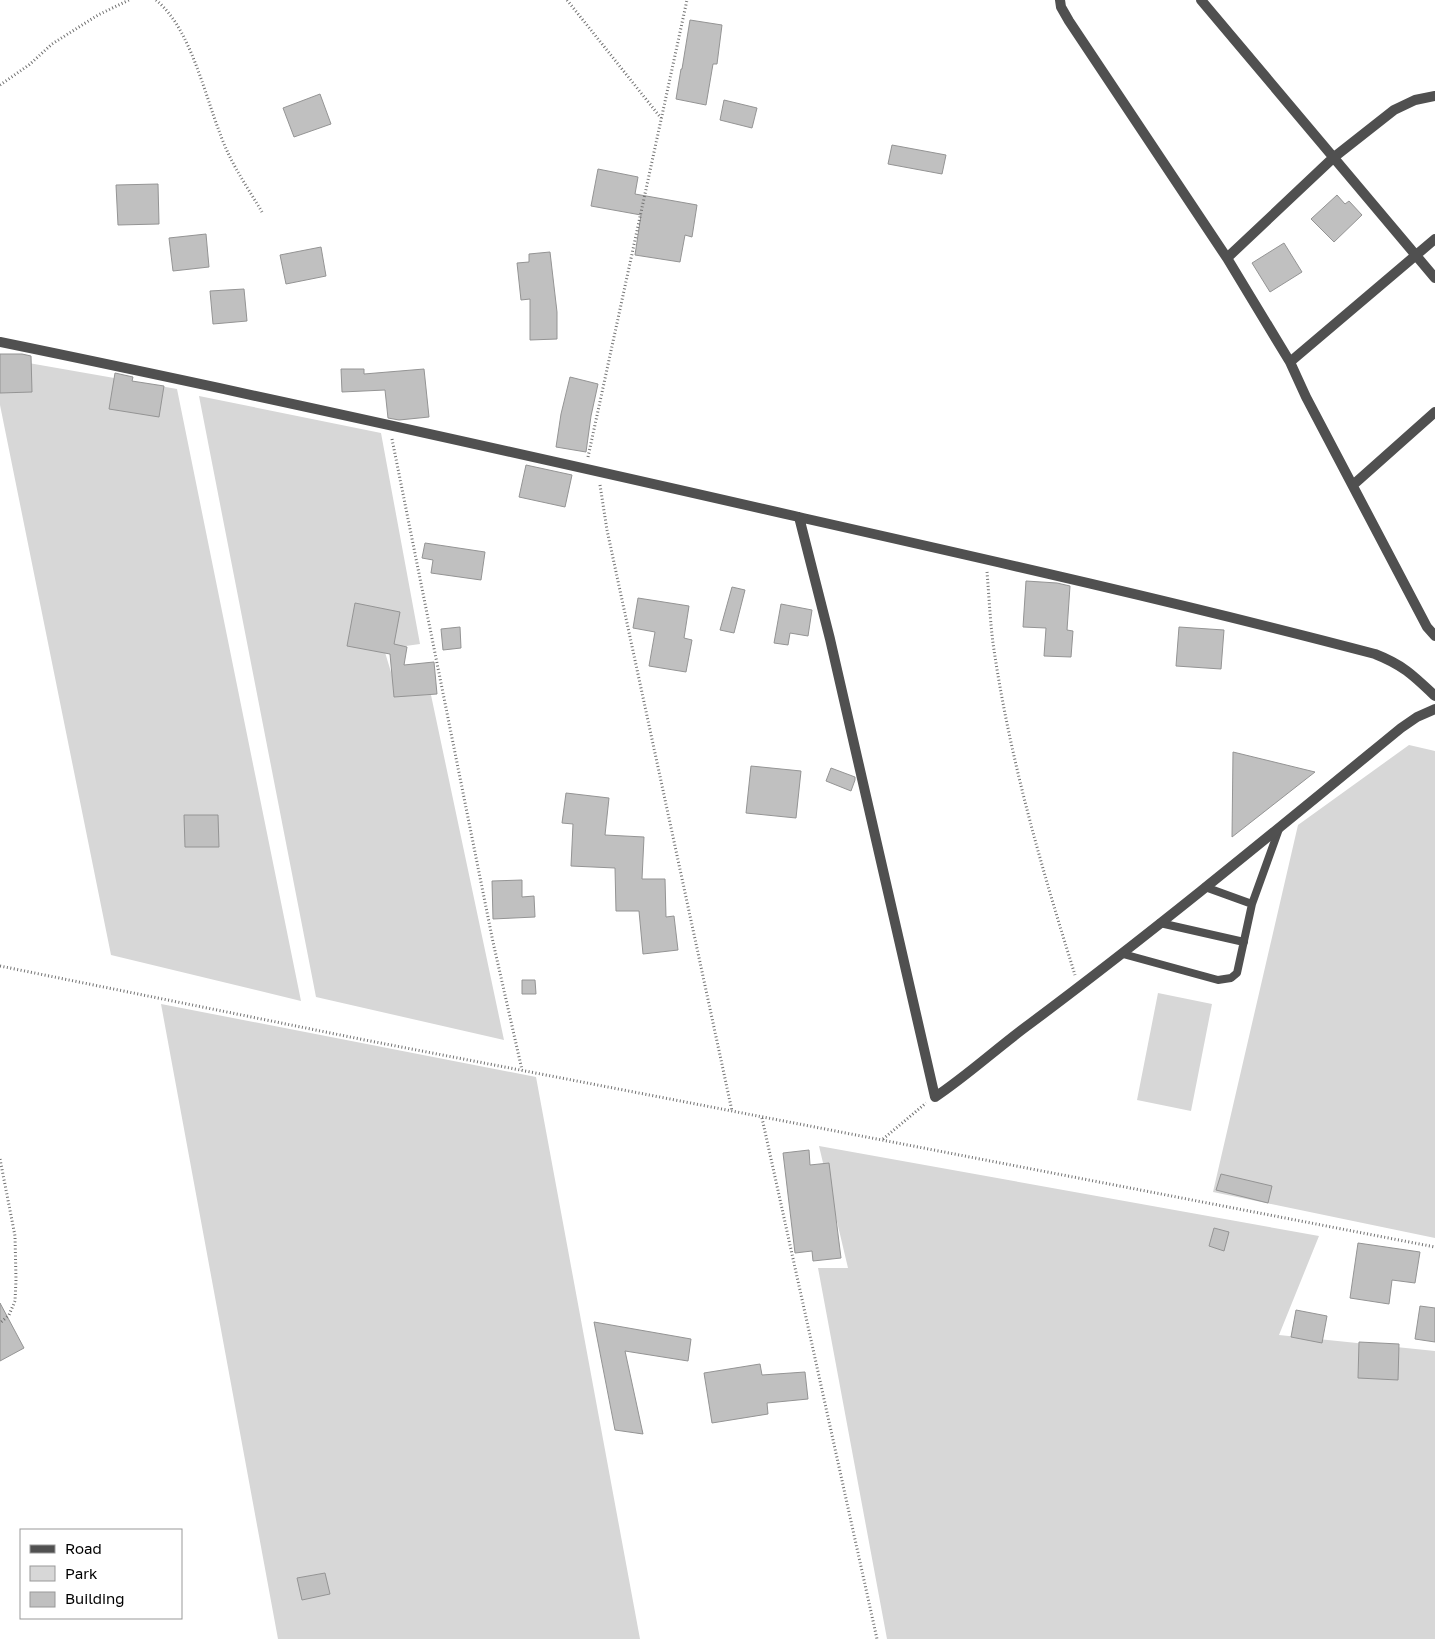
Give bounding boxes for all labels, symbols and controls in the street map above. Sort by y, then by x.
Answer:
legend [20,1529,182,1619]
text: Road [65,1539,102,1557]
text: Park [65,1564,98,1582]
text: Building [65,1589,125,1607]

